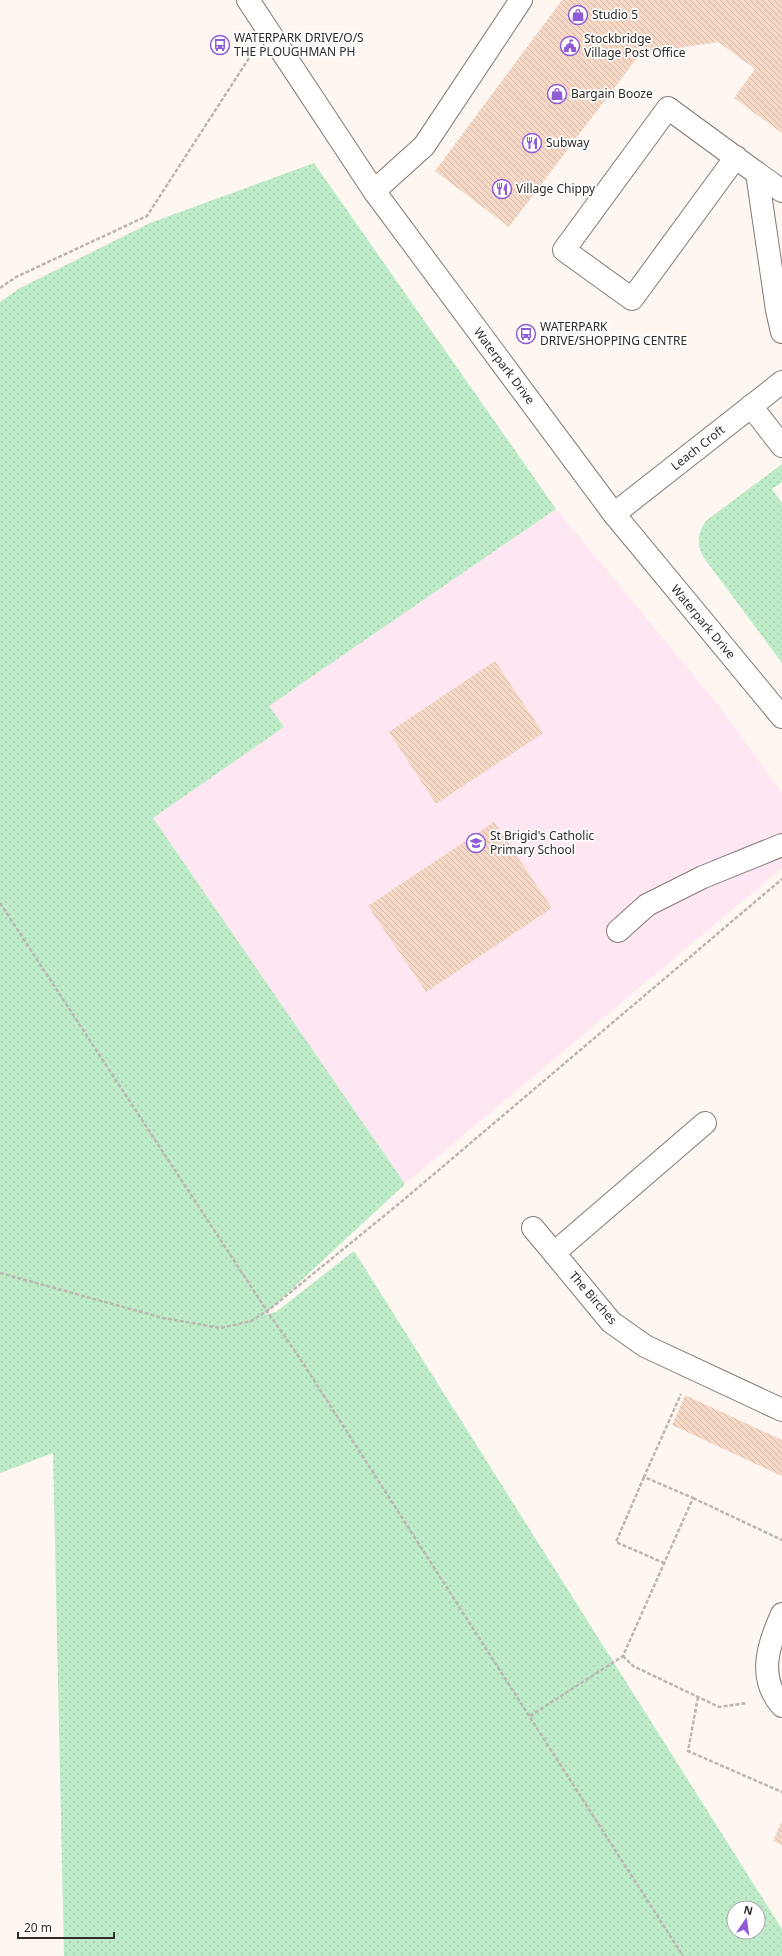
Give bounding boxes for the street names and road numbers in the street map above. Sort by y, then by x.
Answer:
street label: Waterpark Drive [470,324,539,408]
street label: Leach Croft [667,421,729,474]
street label: Waterpark Drive [667,581,740,663]
street label: The Birches [566,1267,621,1328]

